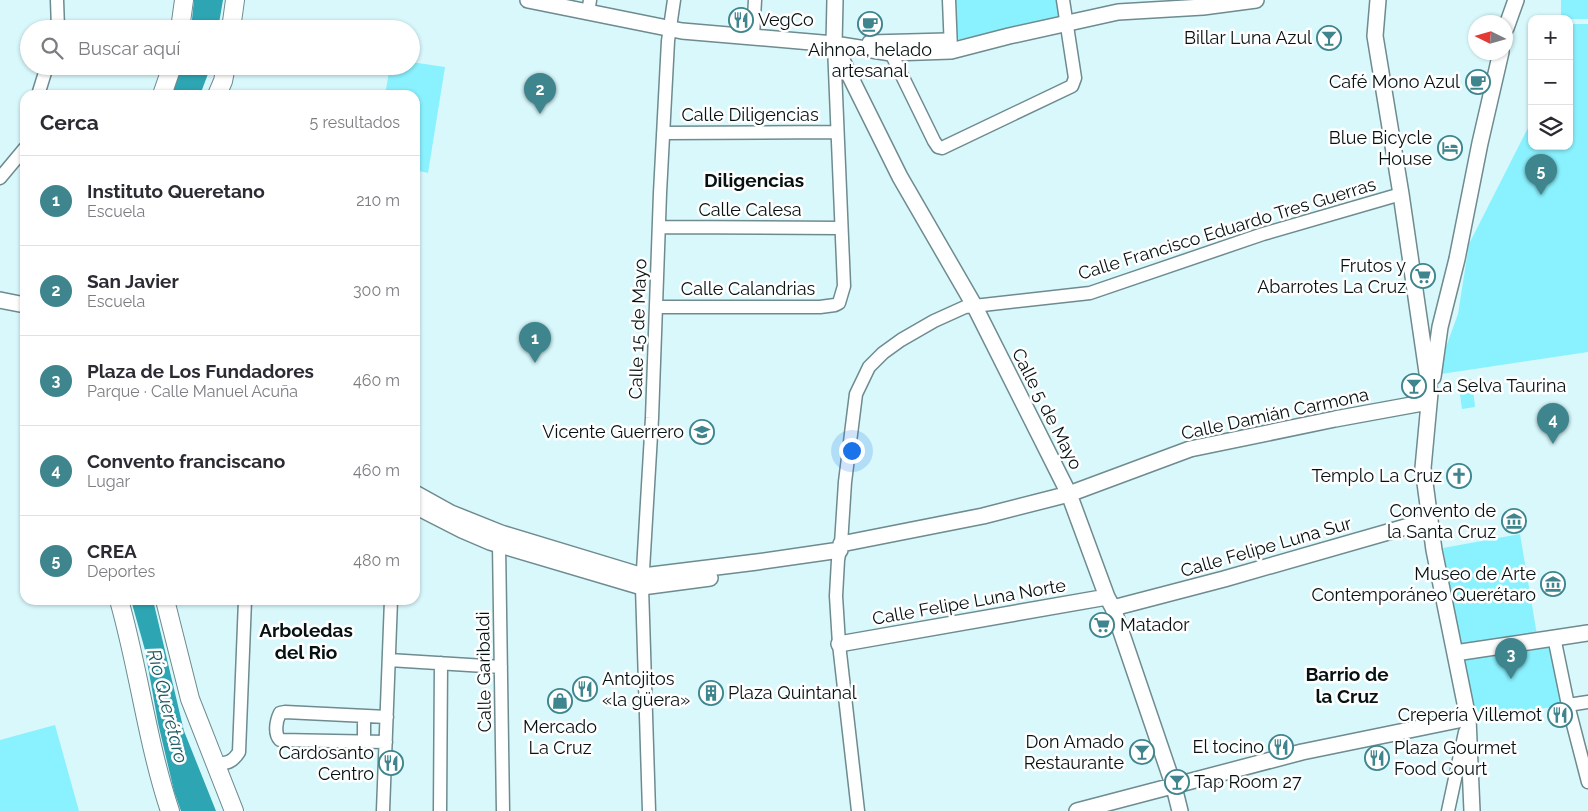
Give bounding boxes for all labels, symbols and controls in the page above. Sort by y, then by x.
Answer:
restaurant icon: VegCo [728,7,754,33]
place label: VegCo [758,9,814,30]
cafe icon: Aihnoa, helado artesanal [857,11,883,37]
north arrow [1468,15,1513,60]
map controls [1528,15,1573,150]
button: + [1528,15,1573,60]
search box [20,20,420,75]
bar icon: Billar Luna Azul [1316,25,1342,51]
place label: Billar Luna Azul [1184,27,1312,48]
icon: search [38,34,66,62]
text: Buscar aquí [78,37,180,59]
place label: Aihnoa, helado artesanal [808,39,932,81]
button: − [1528,60,1573,105]
cafe icon: Café Mono Azul [1465,69,1491,95]
place label: Café Mono Azul [1329,71,1460,92]
pin: 2 [524,73,556,114]
street label: Calle Diligencias [681,104,819,125]
button: layers [1528,105,1573,150]
text: Cerca [40,110,99,135]
text: 5 resultados [310,113,400,132]
place label: Blue Bicycle House [1329,127,1432,169]
hotel icon: Blue Bicycle House [1437,135,1463,161]
pin: 5 [1525,154,1557,195]
district label: Diligencias [704,169,804,191]
street label: Calle Francisco Eduardo Tres Guerras [1075,173,1378,284]
text: Instituto Queretano [87,180,265,202]
text: 1 [52,191,60,210]
text: 210 m [356,191,400,210]
street label: Calle Calesa [698,199,802,220]
text: Escuela [87,202,145,221]
place label: Frutos y Abarrotes La Cruz [1257,255,1406,297]
street label: Calle 15 de Mayo [625,258,650,400]
supermarket icon: Frutos y Abarrotes La Cruz [1410,263,1436,289]
text: San Javier [87,270,179,292]
street label: Calle Calandrias [681,278,816,299]
text: 2 [51,281,61,300]
text: 300 m [353,281,400,300]
text: Escuela [87,292,145,311]
pin: 1 [519,322,551,363]
street label: Calle 5 de Mayo [1008,345,1087,473]
text: Plaza de Los Fundadores [87,360,314,382]
text: 3 [52,371,60,390]
text: 460 m [353,371,400,390]
bar icon: La Selva Taurina [1401,373,1427,399]
place label: La Selva Taurina [1432,375,1566,396]
text: Parque · Calle Manuel Acuña [87,382,298,401]
street label: Calle Damián Carmona [1179,383,1371,444]
pin: 4 [1537,403,1569,444]
school or university icon: Vicente Guerrero [689,419,715,445]
place label: Vicente Guerrero [542,421,684,442]
your location [839,438,865,464]
text: Convento franciscano [87,450,285,472]
text: 4 [51,461,61,480]
text: 460 m [353,461,400,480]
church icon: Templo La Cruz [1446,463,1472,489]
place label: Templo La Cruz [1312,465,1442,486]
text: Lugar [87,472,130,491]
place label: Convento de la Santa Cruz [1387,500,1496,542]
museum icon: Convento de la Santa Cruz [1501,508,1527,534]
street label: Calle Felipe Luna Sur [1178,512,1354,581]
text: CREA [87,540,137,562]
text: 5 [52,551,60,570]
text: 480 m [353,551,400,570]
text: Deportes [87,562,155,581]
place label: Museo de Arte Contemporáneo Querétaro [1311,563,1536,605]
museum icon: Museo de Arte Contemporáneo Querétaro [1540,571,1566,597]
street label: Calle Felipe Luna Norte [871,574,1068,629]
street label: Calle Garibaldi [472,611,495,733]
supermarket icon: Matador [1089,612,1115,638]
place label: Matador [1120,614,1190,635]
district label: Arboledas del Rio [259,619,353,663]
pin: 3 [1495,638,1527,679]
water label: Río Querétaro [143,647,193,765]
district label: Barrio de la Cruz [1305,663,1389,707]
place label: Antojitos «la güera» [602,668,690,710]
restaurant icon: Antojitos «la güera» [572,676,598,702]
building icon: Plaza Quintanal [698,680,724,706]
place label: Plaza Quintanal [728,682,857,703]
shop icon: Mercado La Cruz [547,688,573,714]
restaurant icon: Crepería Villemot [1547,702,1573,728]
place label: Crepería Villemot [1398,704,1542,725]
place label: Mercado La Cruz [523,716,597,758]
place label: Don Amado Restaurante [1024,731,1124,773]
restaurant icon: El tocino [1268,734,1294,760]
place label: El tocino [1193,736,1264,757]
place label: Plaza Gourmet Food Court [1394,737,1517,779]
bar icon: Don Amado Restaurante [1129,739,1155,765]
place label: Cardosanto Centro [278,742,374,784]
restaurant icon: Plaza Gourmet Food Court [1364,745,1390,771]
restaurant icon: Cardosanto Centro [378,750,404,776]
bar icon: Tap Room 27 [1164,769,1190,795]
place label: Tap Room 27 [1194,771,1302,792]

